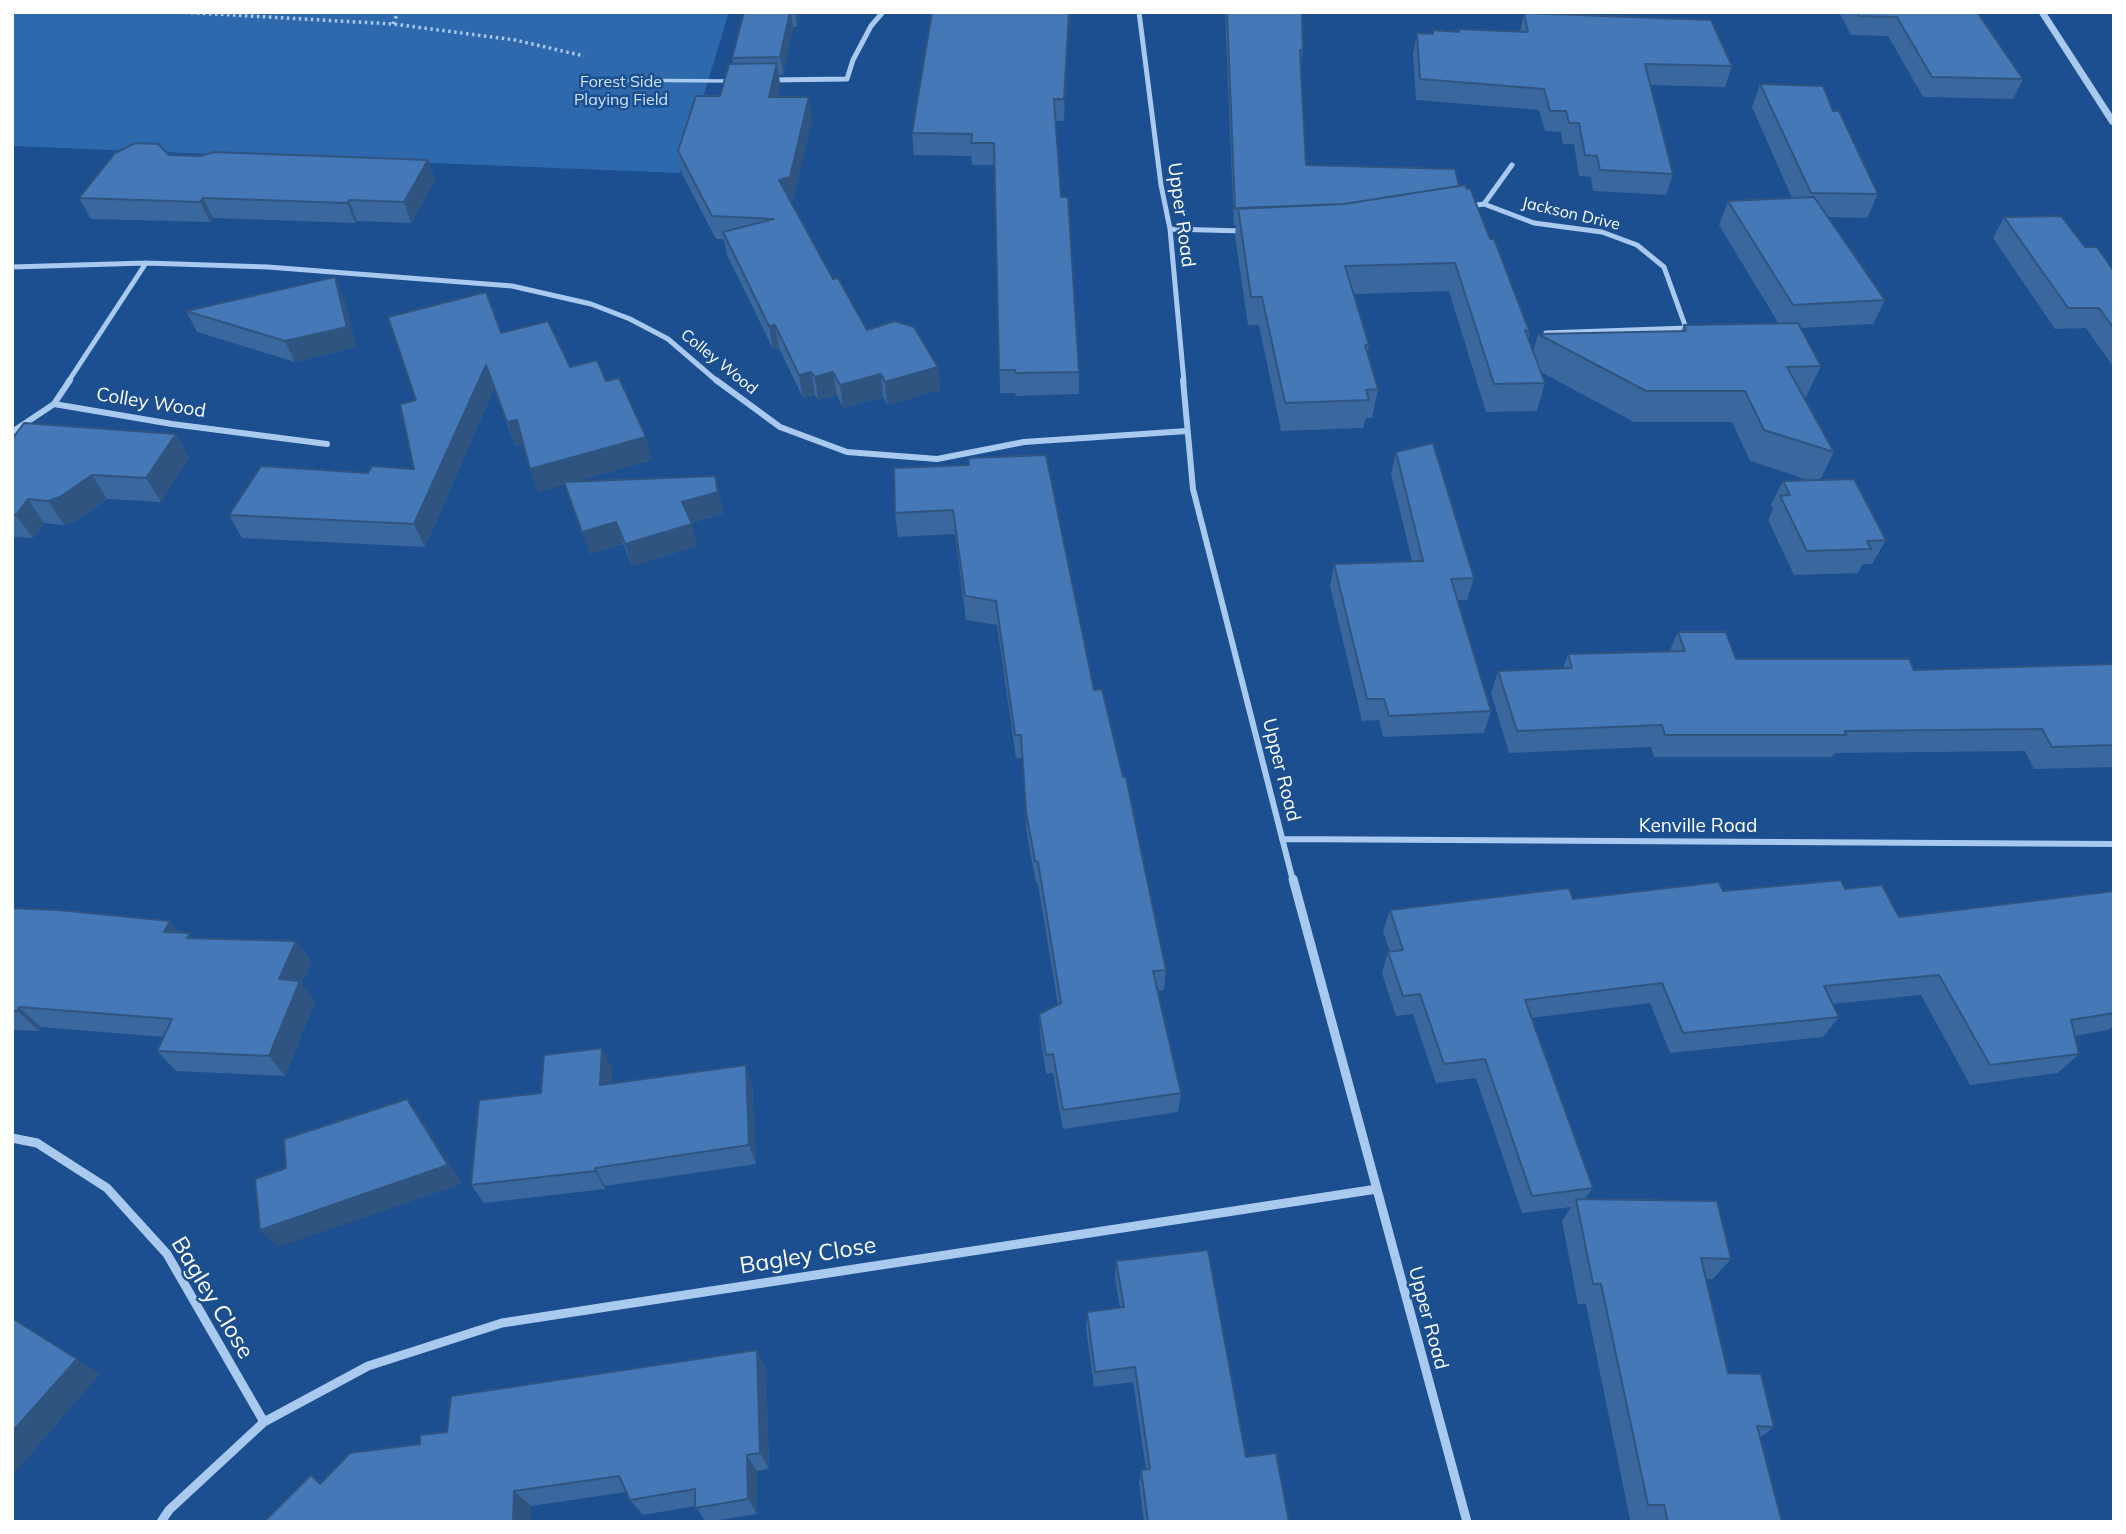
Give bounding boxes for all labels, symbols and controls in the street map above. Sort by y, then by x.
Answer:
park label: Forest Side Playing Field [574,72,668,110]
street label: Upper Road [1162,161,1200,269]
street label: Jackson Drive [1520,193,1622,235]
street label: Colley Wood [677,325,761,399]
street label: Colley Wood [95,383,207,423]
street label: Upper Road [1257,716,1305,824]
street label: Kenville Road [1639,815,1757,837]
street label: Bagley Close [165,1232,259,1364]
street label: Bagley Close [738,1232,878,1280]
street label: Upper Road [1403,1264,1453,1372]

